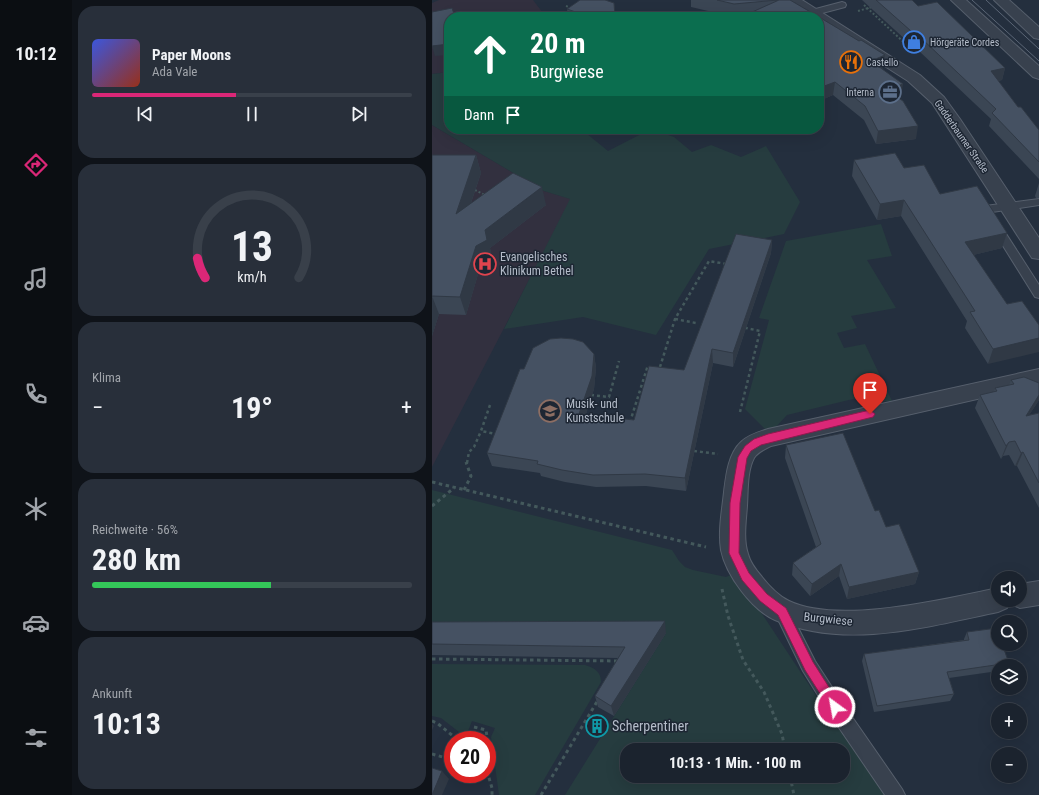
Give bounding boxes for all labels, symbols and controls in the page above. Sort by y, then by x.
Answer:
text: 20 m [530,27,586,60]
icon: ahead [464,28,516,80]
shop icon: Hörgeräte Cordes [901,29,927,55]
place label: Hörgeräte Cordes [930,37,1000,48]
text: 10:12 [15,43,57,64]
text: Paper Moons [152,46,231,64]
restaurant icon: Castello [838,49,864,75]
place label: Castello [866,57,898,68]
text: Burgwiese [530,61,604,82]
text: Ada Vale [152,64,197,79]
office icon: Interna [877,79,903,105]
place label: Interna [846,87,874,98]
street label: Gadderbaumer Straße [932,98,991,175]
icon: previous [134,103,156,125]
icon: pause [241,103,263,125]
icon: next [348,103,370,125]
icon: arrive [502,104,524,126]
text: Dann [464,106,494,124]
icon: directions [22,151,50,179]
text: 13 [231,221,273,270]
place label: Evangelisches Klinikum Bethel [500,250,574,278]
hospital icon: Evangelisches Klinikum Bethel [472,251,498,277]
icon: music [22,265,50,293]
text: km/h [237,268,267,284]
text: Klima [92,370,121,385]
pin [853,373,887,414]
icon: arrive [859,379,881,401]
icon: phone [22,380,50,408]
text: 19° [231,390,273,425]
text: − [92,395,103,420]
text: + [401,395,412,420]
place label: Musik- und Kunstschule [566,397,624,425]
school or university icon: Musik- und Kunstschule [537,398,563,424]
icon: climate [22,495,50,523]
text: Reichweite · 56% [92,522,178,537]
text: 280 km [92,542,181,577]
map controls [991,571,1027,783]
button: sound [991,571,1027,607]
icon: car [22,609,50,637]
street label: Burgwiese [803,609,854,629]
button: search [991,615,1027,651]
button: layers [991,659,1027,695]
text: Ankunft [92,686,132,701]
position arrow [814,686,856,728]
button: + [991,703,1027,739]
text: 10:13 [92,706,161,741]
building icon: Scherpentiner [584,713,610,739]
place label: Scherpentiner [612,718,689,734]
icon: filters [22,724,50,752]
speed limit sign: 20 [444,731,496,783]
button: − [991,747,1027,783]
text: 10:13 · 1 Min. · 100 m [669,754,801,772]

